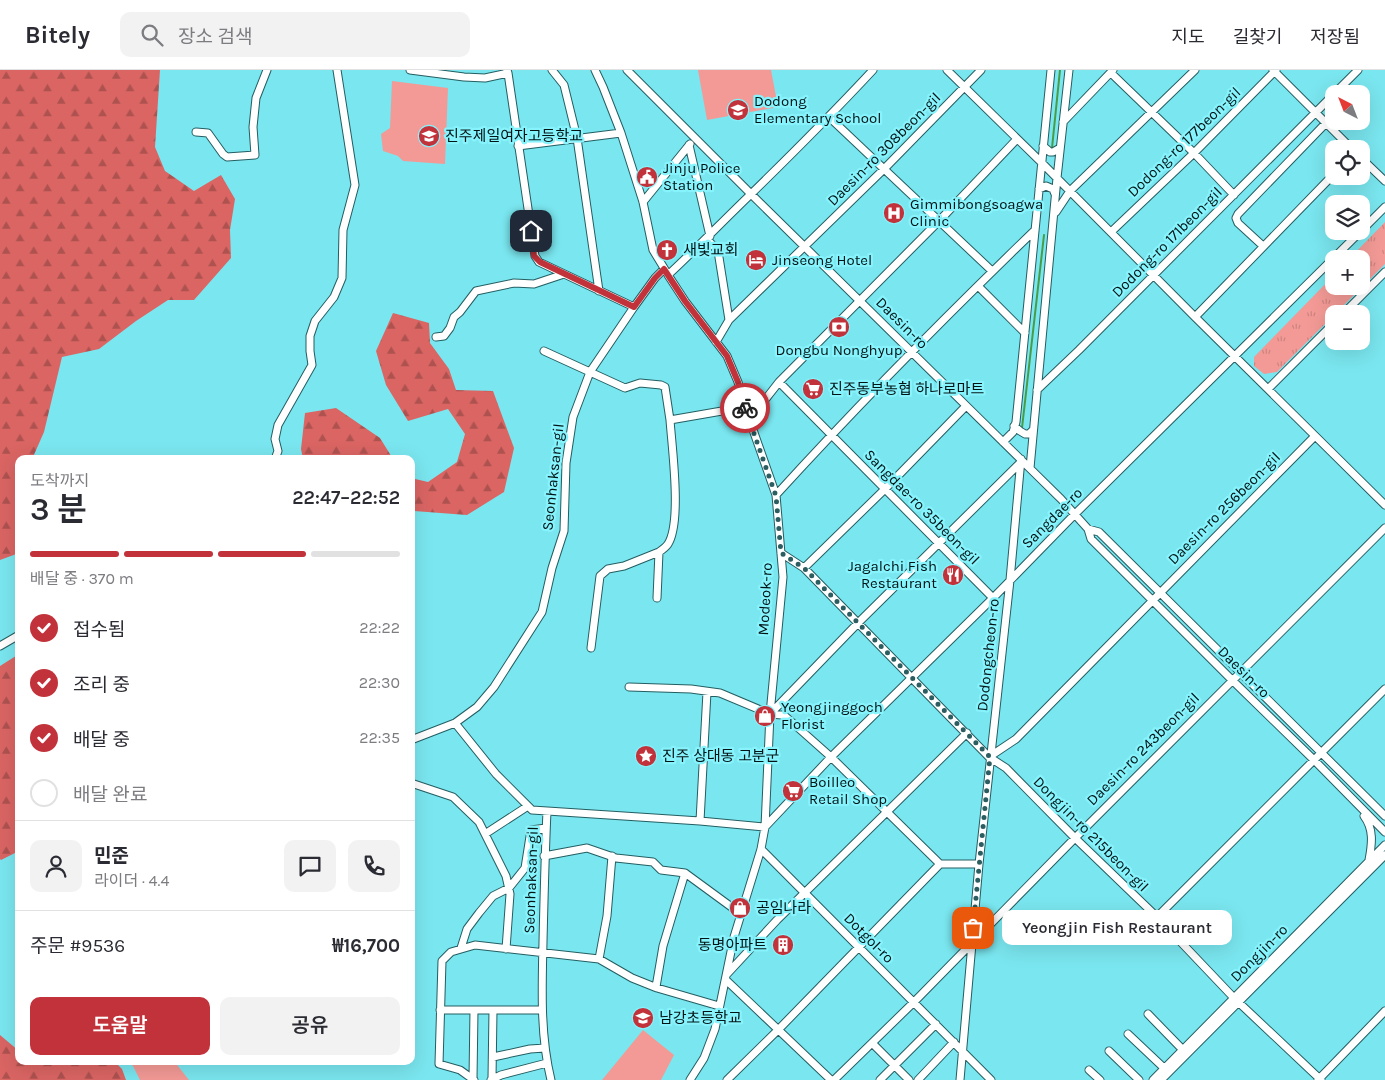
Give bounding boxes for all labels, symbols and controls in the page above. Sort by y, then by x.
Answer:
search box [120,12,470,57]
text: Bitely [25,21,90,49]
icon: search [138,21,166,49]
text: 장소 검색 [178,26,252,48]
text: 지도 [1172,26,1205,48]
text: 길찾기 [1233,26,1282,48]
text: 저장됨 [1310,26,1360,48]
street label: Dodong-ro 177beon-gil [1124,83,1244,201]
north arrow [1325,85,1370,130]
map controls [1325,85,1370,350]
street label: Daesin-ro 308beon-gil [824,89,944,209]
place label: Dodong Elementary School [754,92,881,127]
school or university icon: Dodong Elementary School [726,98,750,122]
school or university icon: 진주제일여자고등학교 [417,124,441,148]
place label: 진주제일여자고등학교 [445,127,583,145]
button: locate [1325,140,1370,185]
place label: Jinju Police Station [663,159,741,194]
public building icon: Jinju Police Station [635,165,659,189]
street label: Dodong-ro 171beon-gil [1108,183,1226,301]
place label: Gimmibongsoagwa Clinic [910,195,1043,230]
button: layers [1325,195,1370,240]
hospital icon: Gimmibongsoagwa Clinic [882,201,906,225]
pin [510,210,552,252]
icon: home [517,217,545,245]
church icon: 새빛교회 [655,238,679,262]
place label: 새빛교회 [683,241,738,259]
hotel icon: Jinseong Hotel [744,248,768,272]
button: + [1325,250,1370,295]
place label: Jinseong Hotel [772,251,872,269]
street label: Daesin-ro [872,293,932,353]
button: − [1325,305,1370,350]
bank icon: Dongbu Nonghyup [827,315,851,339]
place label: Dongbu Nonghyup [775,341,903,359]
supermarket icon: 진주동부농협 하나로마트 [801,377,825,401]
place label: 진주동부농협 하나로마트 [829,380,985,398]
courier [720,383,770,433]
icon: bike [731,394,759,422]
street label: Seonhaksan-gil [538,423,568,531]
street label: Sangdae-ro 35beon-gil [861,446,983,568]
street label: Daesin-ro 256beon-gil [1164,448,1284,568]
text: 도착까지 [30,471,89,490]
street label: Sangdae-ro [1018,484,1086,552]
text: 22:47–22:52 [292,487,400,509]
text: 3 분 [30,491,87,528]
place label: Jagalchi Fish Restaurant [848,557,937,592]
street label: Modeok-ro [754,562,776,636]
restaurant icon: Jagalchi Fish Restaurant [941,563,965,587]
text: 배달 중 · 370 m [30,569,134,588]
street label: Dodongcheon-ro [973,598,1003,712]
icon: check [30,614,58,642]
text: 22:22 [359,618,400,637]
text: 접수됨 [73,619,125,641]
street label: Daesin-ro [1214,642,1274,702]
icon: check [30,669,58,697]
text: 22:30 [359,673,400,692]
text: 조리 중 [73,674,130,696]
street label: Daesin-ro 243beon-gil [1083,689,1203,809]
place label: Yeongjinggoch Florist [781,698,883,733]
shop icon: Yeongjinggoch Florist [753,704,777,728]
icon: check [30,724,58,752]
text: 22:35 [359,728,400,747]
text: 배달 중 [73,729,130,751]
place icon: 진주 상대동 고분군 [634,744,658,768]
place label: 진주 상대동 고분군 [662,747,780,765]
place label: Boilleo Retail Shop [809,773,887,808]
street label: Dongjin-ro 215beon-gil [1030,773,1152,895]
supermarket icon: Boilleo Retail Shop [781,779,805,803]
text: 배달 완료 [73,784,147,806]
street label: Seonhaksan-gil [520,826,542,934]
button: person [30,840,82,892]
button: chat [284,840,336,892]
button: phone [348,840,400,892]
text: 민준 [94,845,129,867]
text: 라이더 · 4.4 [94,871,169,890]
shop icon: 공임나라 [728,896,752,920]
place label: 공임나라 [756,899,811,917]
pin [952,907,994,949]
street label: Dotgol-ro [840,909,898,967]
callout: Yeongjin Fish Restaurant [1003,910,1233,946]
icon: bag [959,914,987,942]
text: Yeongjin Fish Restaurant [1022,918,1212,937]
street label: Dongjin-ro [1227,921,1291,985]
building icon: 동명아파트 [771,933,795,957]
text: 주문 #9536 [30,935,125,957]
text: ₩16,700 [332,935,400,957]
place label: 동명아파트 [698,936,767,954]
button: 도움말 [30,997,210,1055]
button: 공유 [220,997,400,1055]
school or university icon: 남강초등학교 [631,1006,655,1030]
place label: 남강초등학교 [659,1009,742,1027]

